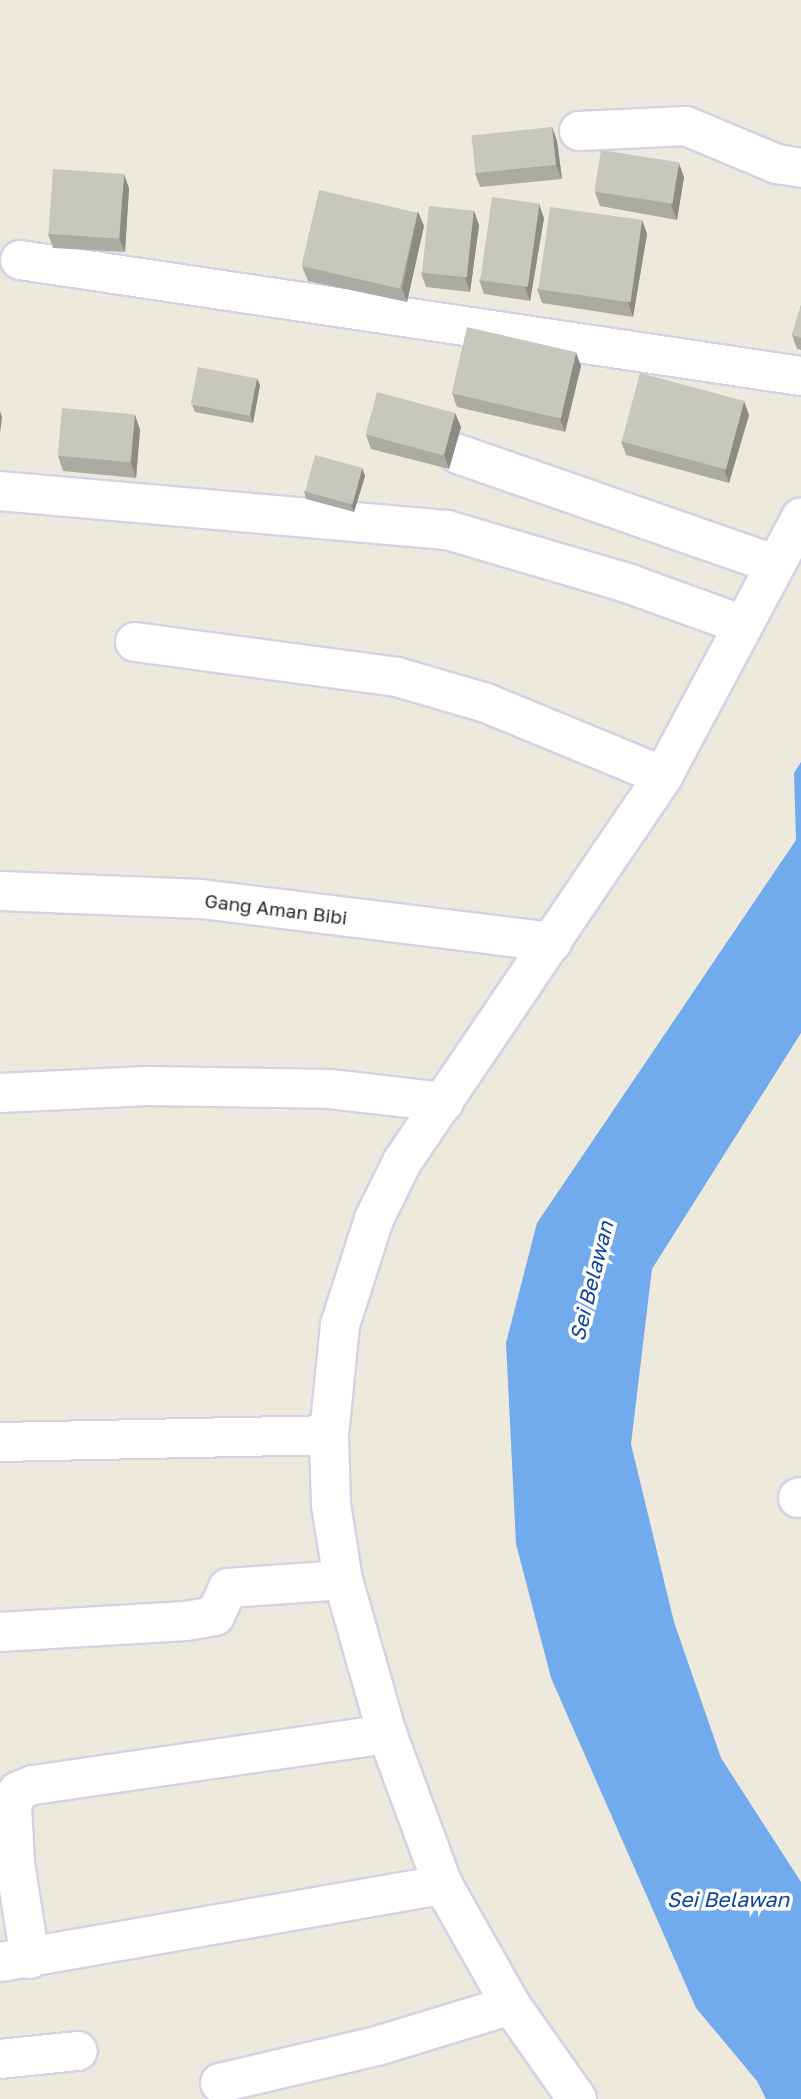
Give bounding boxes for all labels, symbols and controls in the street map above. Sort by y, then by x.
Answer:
street label: Gang Aman Bibi [203,889,349,929]
water label: Sei Belawan [564,1219,618,1343]
water label: Sei Belawan [667,1886,789,1912]

